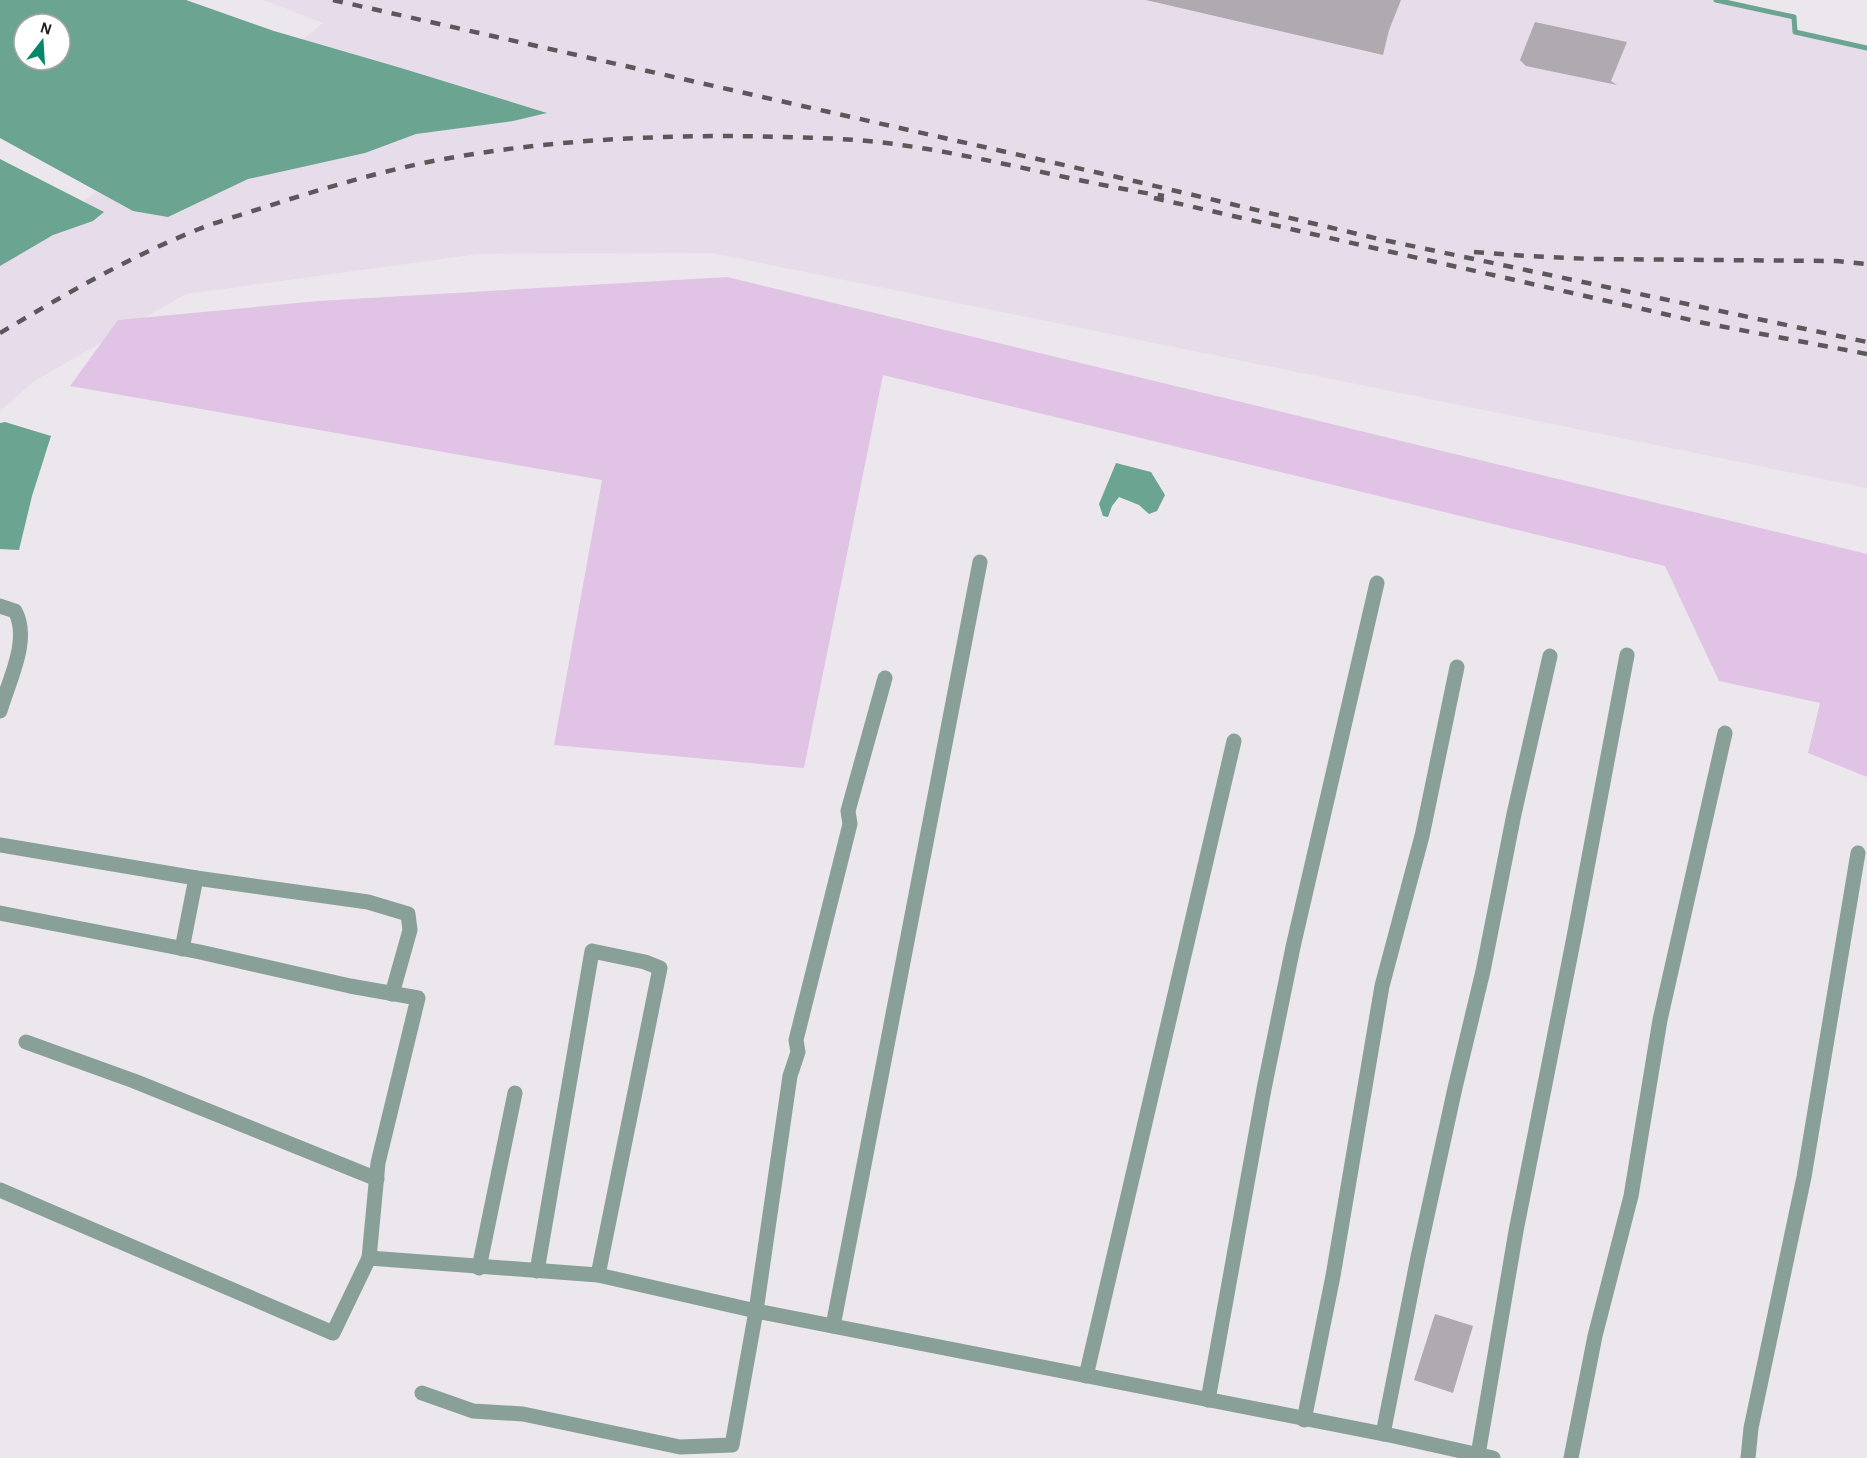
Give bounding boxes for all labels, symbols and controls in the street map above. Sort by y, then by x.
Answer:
north arrow [12,12,72,72]
text: N [38,19,54,38]

